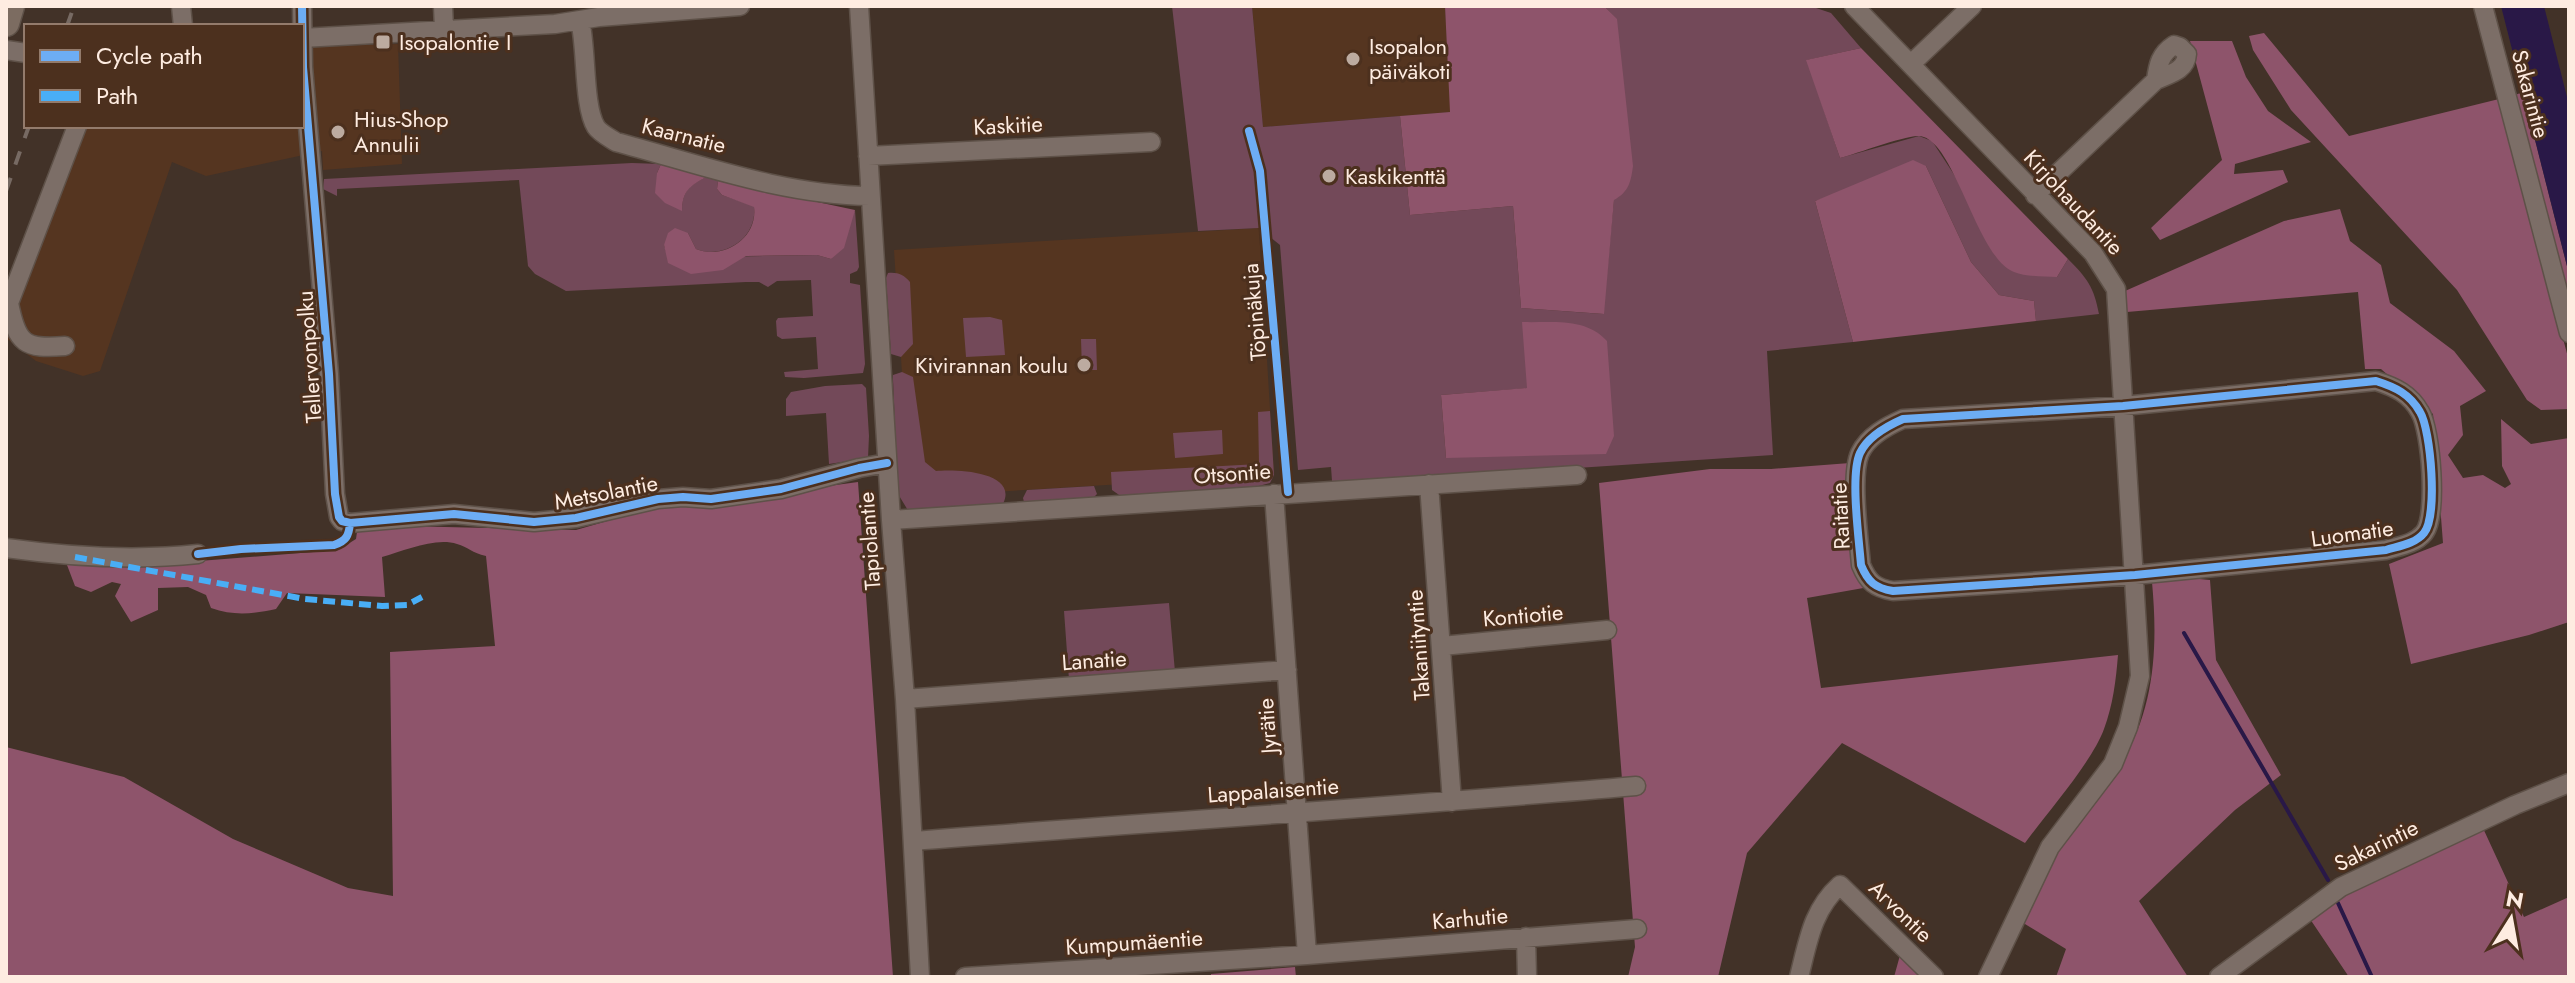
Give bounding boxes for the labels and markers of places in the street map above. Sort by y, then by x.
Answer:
place label: Isopalontie I [399,26,511,58]
place label: Isopalon päiväkoti [1369,30,1451,87]
marker: Isopalontie I [374,33,392,51]
marker: Isopalon päiväkoti [1344,50,1362,68]
place label: Hius-Shop Annulii [354,103,449,160]
marker: Hius-Shop Annulii [329,123,347,141]
place label: Kaskikenttä [1345,160,1446,192]
marker: Kaskikenttä [1320,167,1338,185]
place label: Kivirannan koulu [915,349,1068,381]
marker: Kivirannan koulu [1075,356,1093,374]

